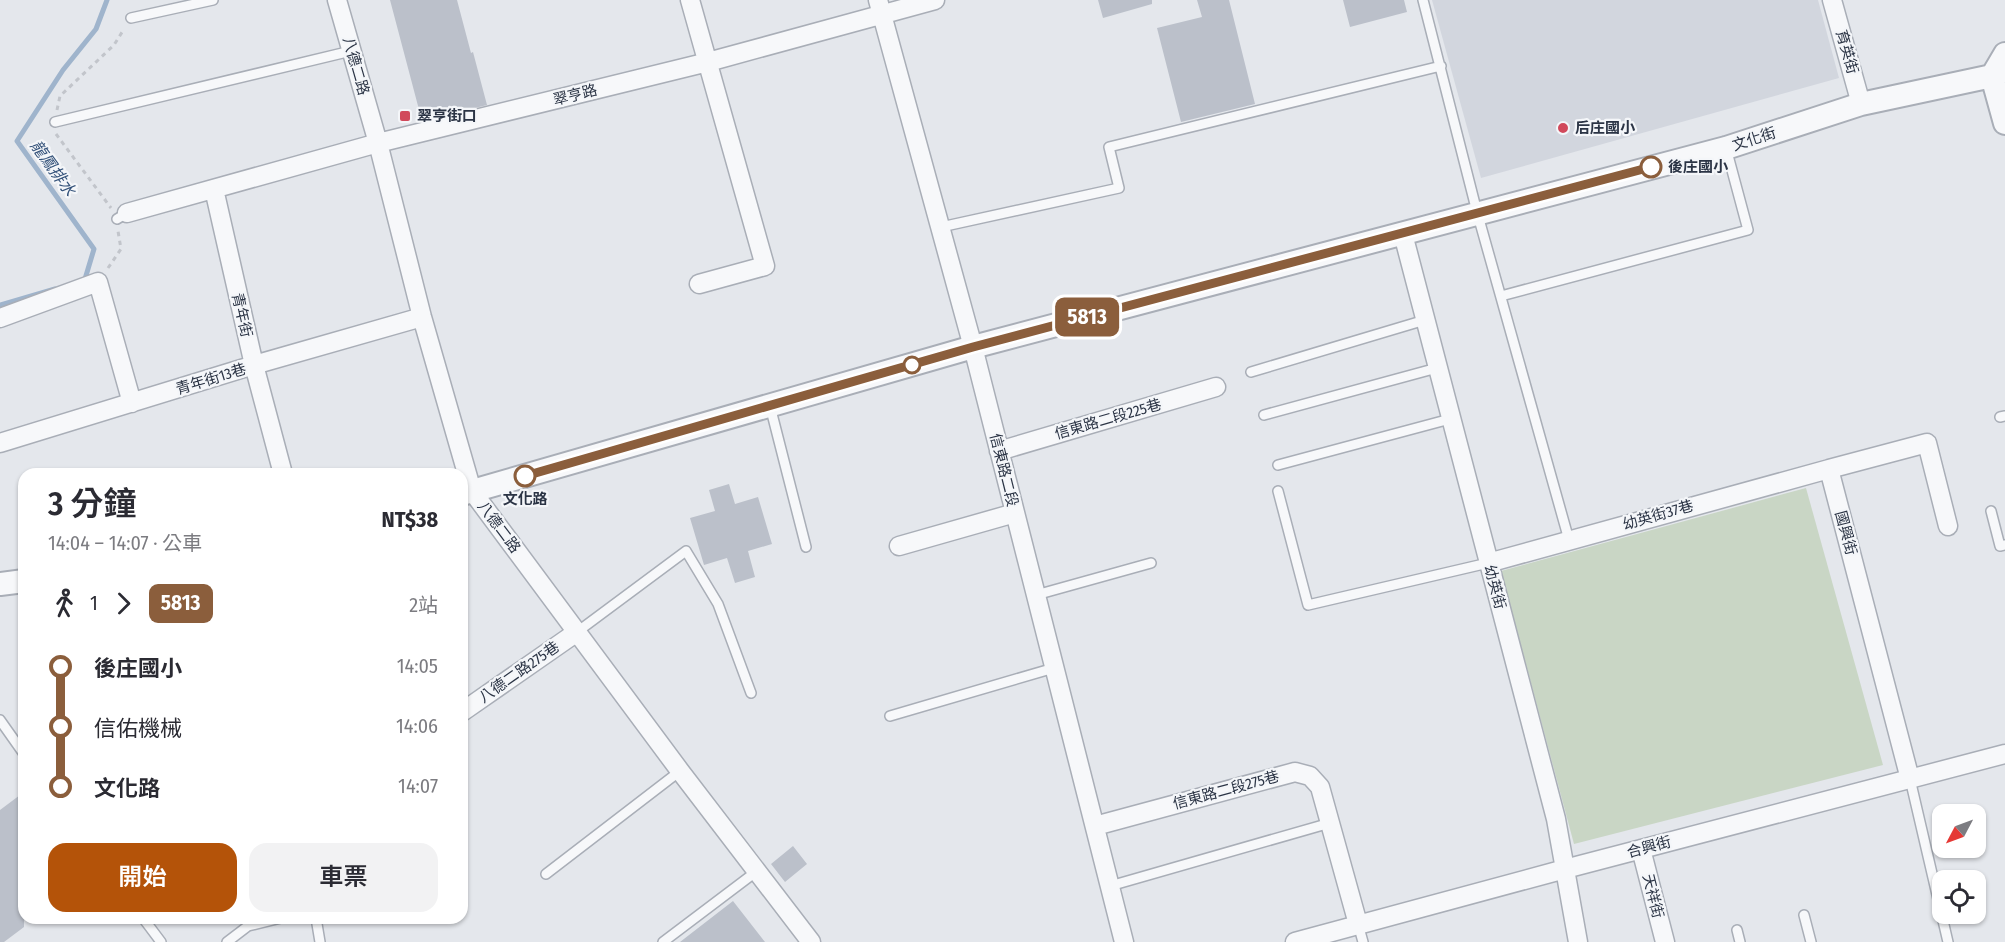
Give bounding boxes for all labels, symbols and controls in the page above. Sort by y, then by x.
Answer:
street label: 育英街 [1832,28,1862,76]
street label: 八德二路 [339,35,373,97]
street label: 翠亨路 [551,81,599,109]
place label: 翠亨街口 [417,107,477,125]
marker: 翠亨街口 [398,109,412,123]
place label: 后庄國小 [1575,119,1636,137]
marker: 后庄國小 [1556,121,1570,135]
street label: 文化街 [1730,123,1778,155]
water label: 龍鳳排水 [27,137,80,200]
marker: 後庄國小 [1640,156,1662,178]
place label: 後庄國小 [1668,158,1729,176]
street label: 青年街 [228,291,256,339]
line badge: 5813 [1045,298,1129,336]
text: 5813 [1067,304,1107,330]
unlabelled marker [903,356,921,374]
street label: 青年街13巷 [174,360,248,398]
street label: 信東路二段225巷 [1053,395,1163,443]
street label: 信東路二段 [986,431,1022,509]
marker: 文化路 [514,465,536,487]
text: 3 分鐘 [48,484,137,524]
place label: 文化路 [502,490,548,508]
street label: 幼英街37巷 [1621,496,1695,534]
street label: 八德二路 [474,498,524,556]
text: NT$38 [382,506,438,533]
street label: 國興街 [1831,509,1861,557]
text: 14:04 – 14:07 · 公車 [48,531,202,555]
street label: 幼英街 [1480,563,1510,611]
icon: walk [48,587,81,620]
icon: forward [107,587,140,620]
text: 5813 [161,590,201,616]
text: 1 [90,591,98,615]
text: 2站 [409,593,438,617]
street label: 八德二路275巷 [475,638,563,706]
text: 14:05 [397,654,438,678]
text: 後庄國小 [94,655,182,682]
text: 14:06 [396,714,438,738]
text: 信佑機械 [94,715,182,742]
street label: 信東路二段275巷 [1171,767,1281,813]
text: 14:07 [398,774,438,798]
text: 文化路 [94,775,160,802]
north arrow [1932,804,1986,858]
map controls [1932,804,1986,924]
street label: 合興街 [1625,832,1673,862]
button: 開始 [48,843,237,912]
button: 車票 [249,843,438,912]
button: locate [1932,870,1986,924]
street label: 天祥街 [1639,872,1667,920]

